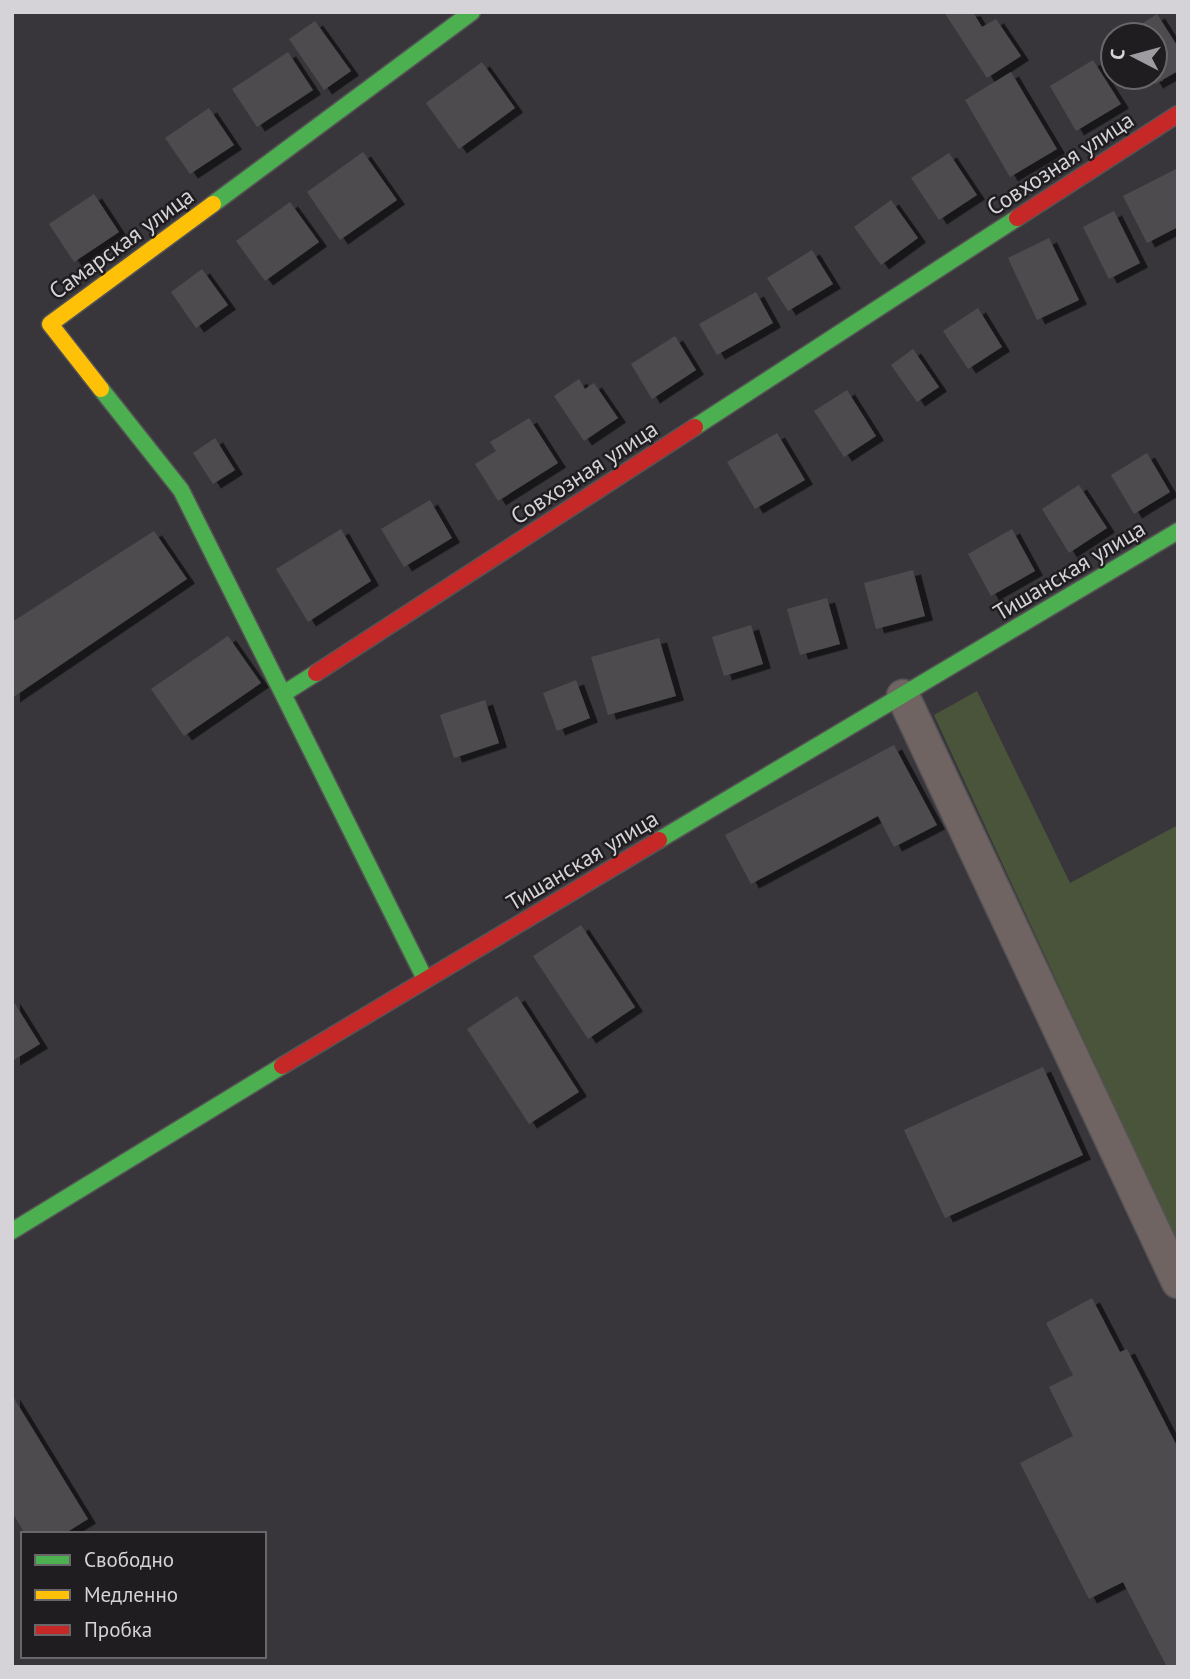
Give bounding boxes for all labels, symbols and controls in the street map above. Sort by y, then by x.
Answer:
north arrow [1099,21,1169,91]
text: С [1105,47,1130,61]
street label: Совхозная улица [981,105,1139,221]
street label: Самарская улица [43,181,199,305]
street label: Совхозная улица [505,414,663,530]
street label: Тишанская улица [988,513,1150,627]
street label: Тишанская улица [501,803,663,917]
legend [21,1532,266,1658]
text: Свободно [84,1546,174,1573]
text: Медленно [84,1581,178,1608]
text: Пробка [84,1616,152,1643]

